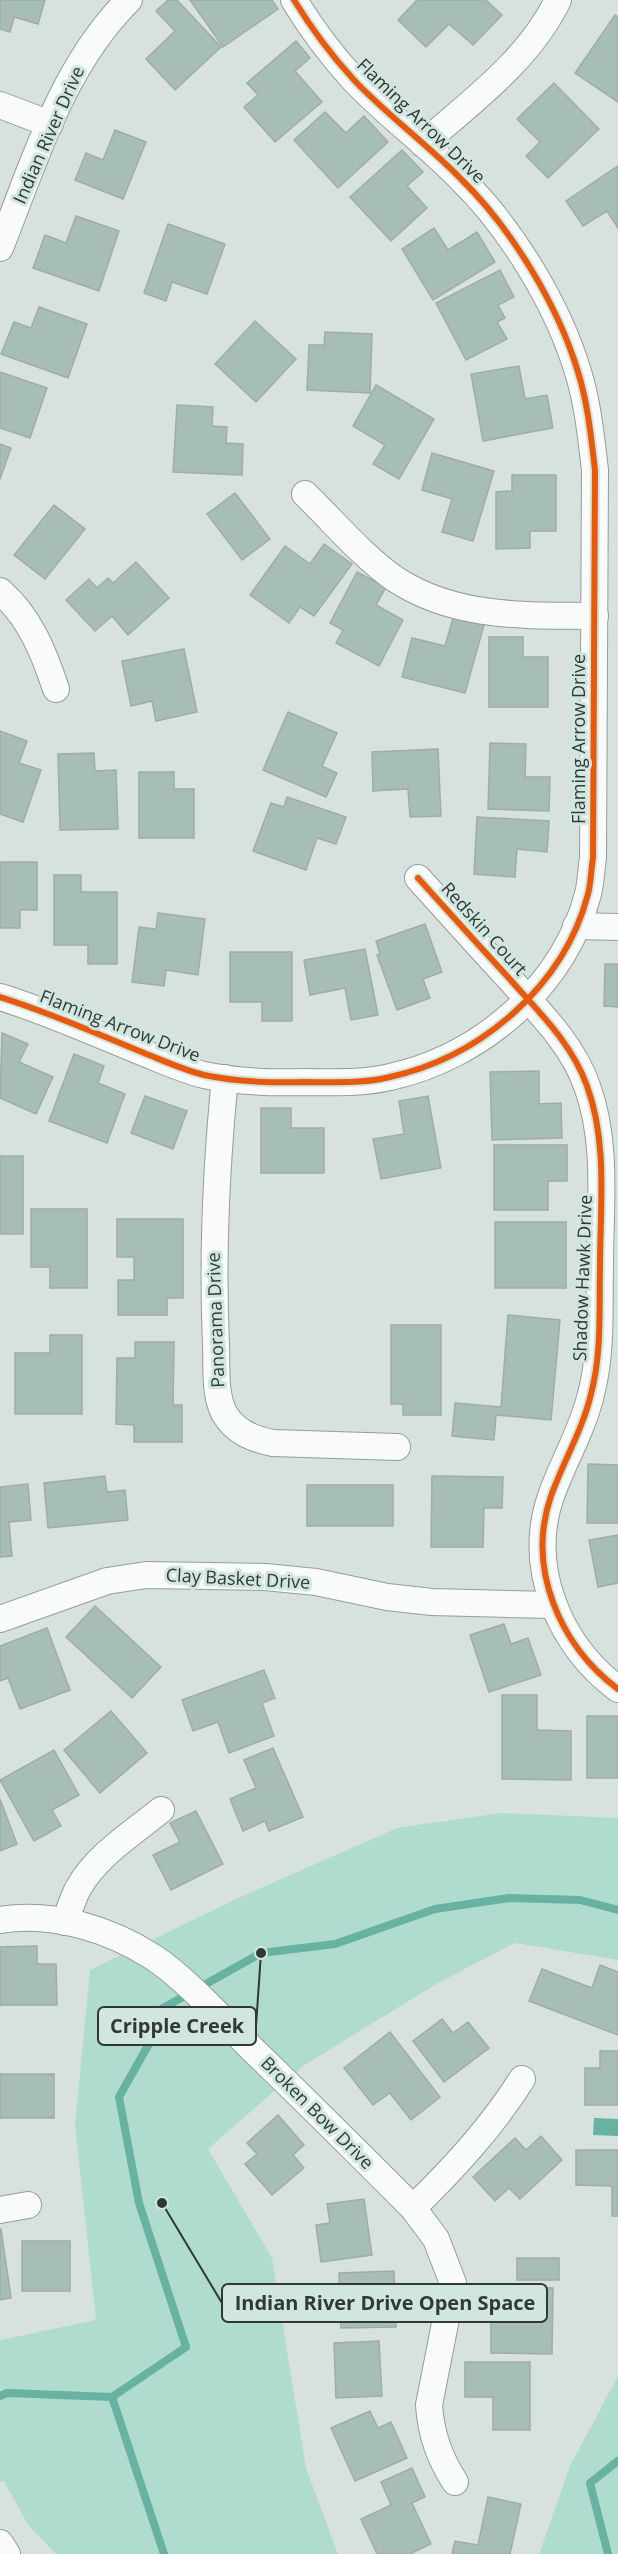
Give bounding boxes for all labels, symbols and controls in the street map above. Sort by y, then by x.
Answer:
street label: Flaming Arrow Drive [352,53,491,188]
street label: Indian River Drive [7,62,89,207]
street label: Flaming Arrow Drive [566,654,590,824]
street label: Redskin Court [437,877,533,980]
street label: Flaming Arrow Drive [37,983,204,1067]
street label: Shadow Hawk Drive [567,1194,597,1362]
street label: Panorama Drive [201,1252,229,1388]
street label: Clay Basket Drive [165,1562,311,1594]
callout: Cripple Creek [98,2007,256,2045]
text: Cripple Creek [110,2012,245,2039]
street label: Broken Bow Drive [256,2051,379,2174]
callout: Indian River Drive Open Space [222,2284,547,2322]
text: Indian River Drive Open Space [235,2289,535,2316]

